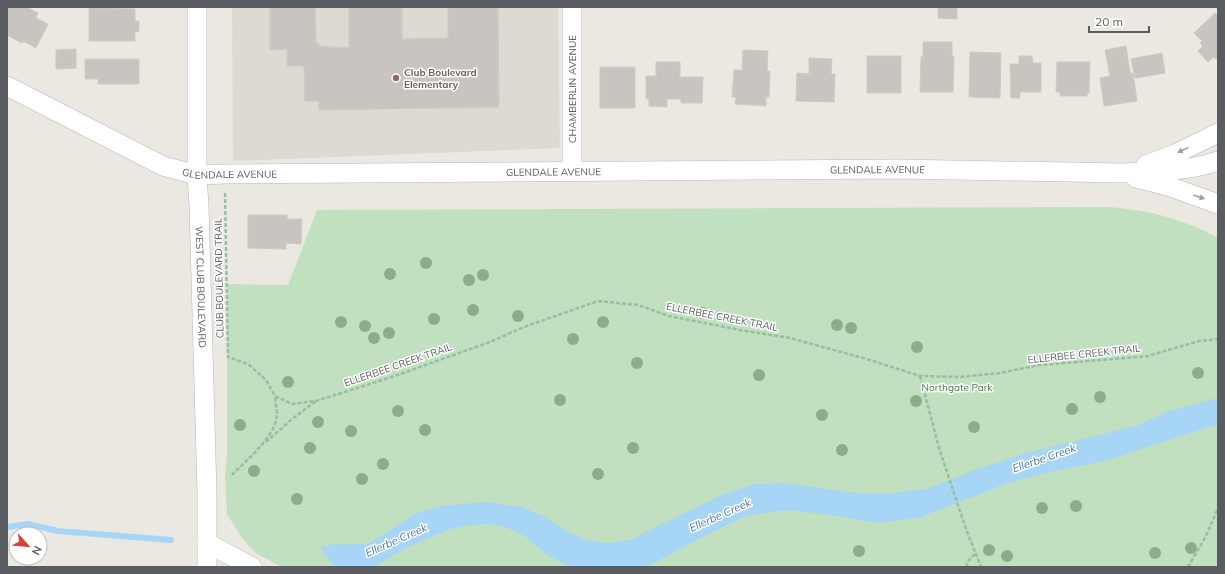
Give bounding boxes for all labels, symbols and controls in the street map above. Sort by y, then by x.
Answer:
scale bar [1089,8,1149,34]
text: 20 m [1095,14,1123,29]
street label: CHAMBERLIN AVENUE [566,35,579,143]
place label: Club Boulevard Elementary [404,66,477,91]
marker: Club Boulevard Elementary [391,73,401,83]
one-way arrow [1177,147,1189,154]
street label: GLENDALE AVENUE [830,162,925,176]
street label: GLENDALE AVENUE [181,165,277,182]
street label: GLENDALE AVENUE [506,165,601,178]
one-way arrow [1193,194,1205,200]
street label: CLUB BOULEVARD TRAIL [211,217,227,339]
street label: WEST CLUB BOULEVARD [193,226,209,348]
street label: ELLERBEE CREEK TRAIL [665,300,779,334]
street label: ELLERBEE CREEK TRAIL [342,340,454,390]
street label: ELLERBEE CREEK TRAIL [1027,342,1142,366]
park label: Northgate Park [921,381,993,394]
water label: Ellerbe Creek [1010,440,1078,475]
water label: Ellerbe Creek [687,495,753,535]
water label: Ellerbe Creek [363,520,429,560]
north arrow [8,526,48,566]
text: N [29,544,45,557]

